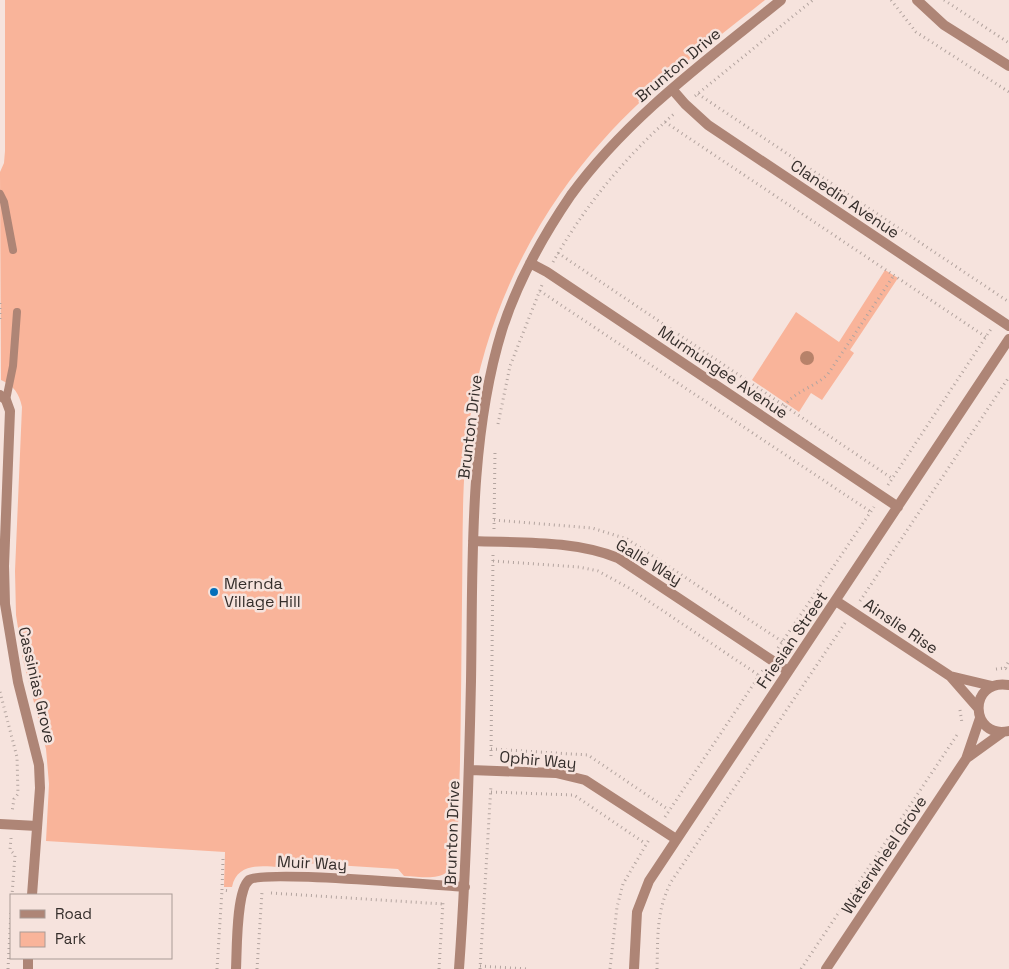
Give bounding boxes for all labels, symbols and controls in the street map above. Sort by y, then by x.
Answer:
street label: Brunton Drive [631,23,725,107]
street label: Clanedin Avenue [786,155,904,243]
street label: Murmungee Avenue [654,321,792,423]
street label: Brunton Drive [453,374,487,480]
street label: Galle Way [612,534,686,590]
place label: Mernda Village Hill [224,573,301,612]
marker: Mernda Village Hill [208,586,220,598]
street label: Friesian Street [752,588,832,692]
street label: Ainslie Rise [860,593,942,659]
street label: Cassinias Grove [13,625,61,745]
street label: Ophir Way [499,746,577,774]
street label: Brunton Drive [440,780,464,886]
street label: Waterwheel Grove [837,792,931,918]
street label: Muir Way [276,851,348,875]
legend [10,894,172,959]
text: Road [55,904,92,923]
text: Park [55,929,86,948]

